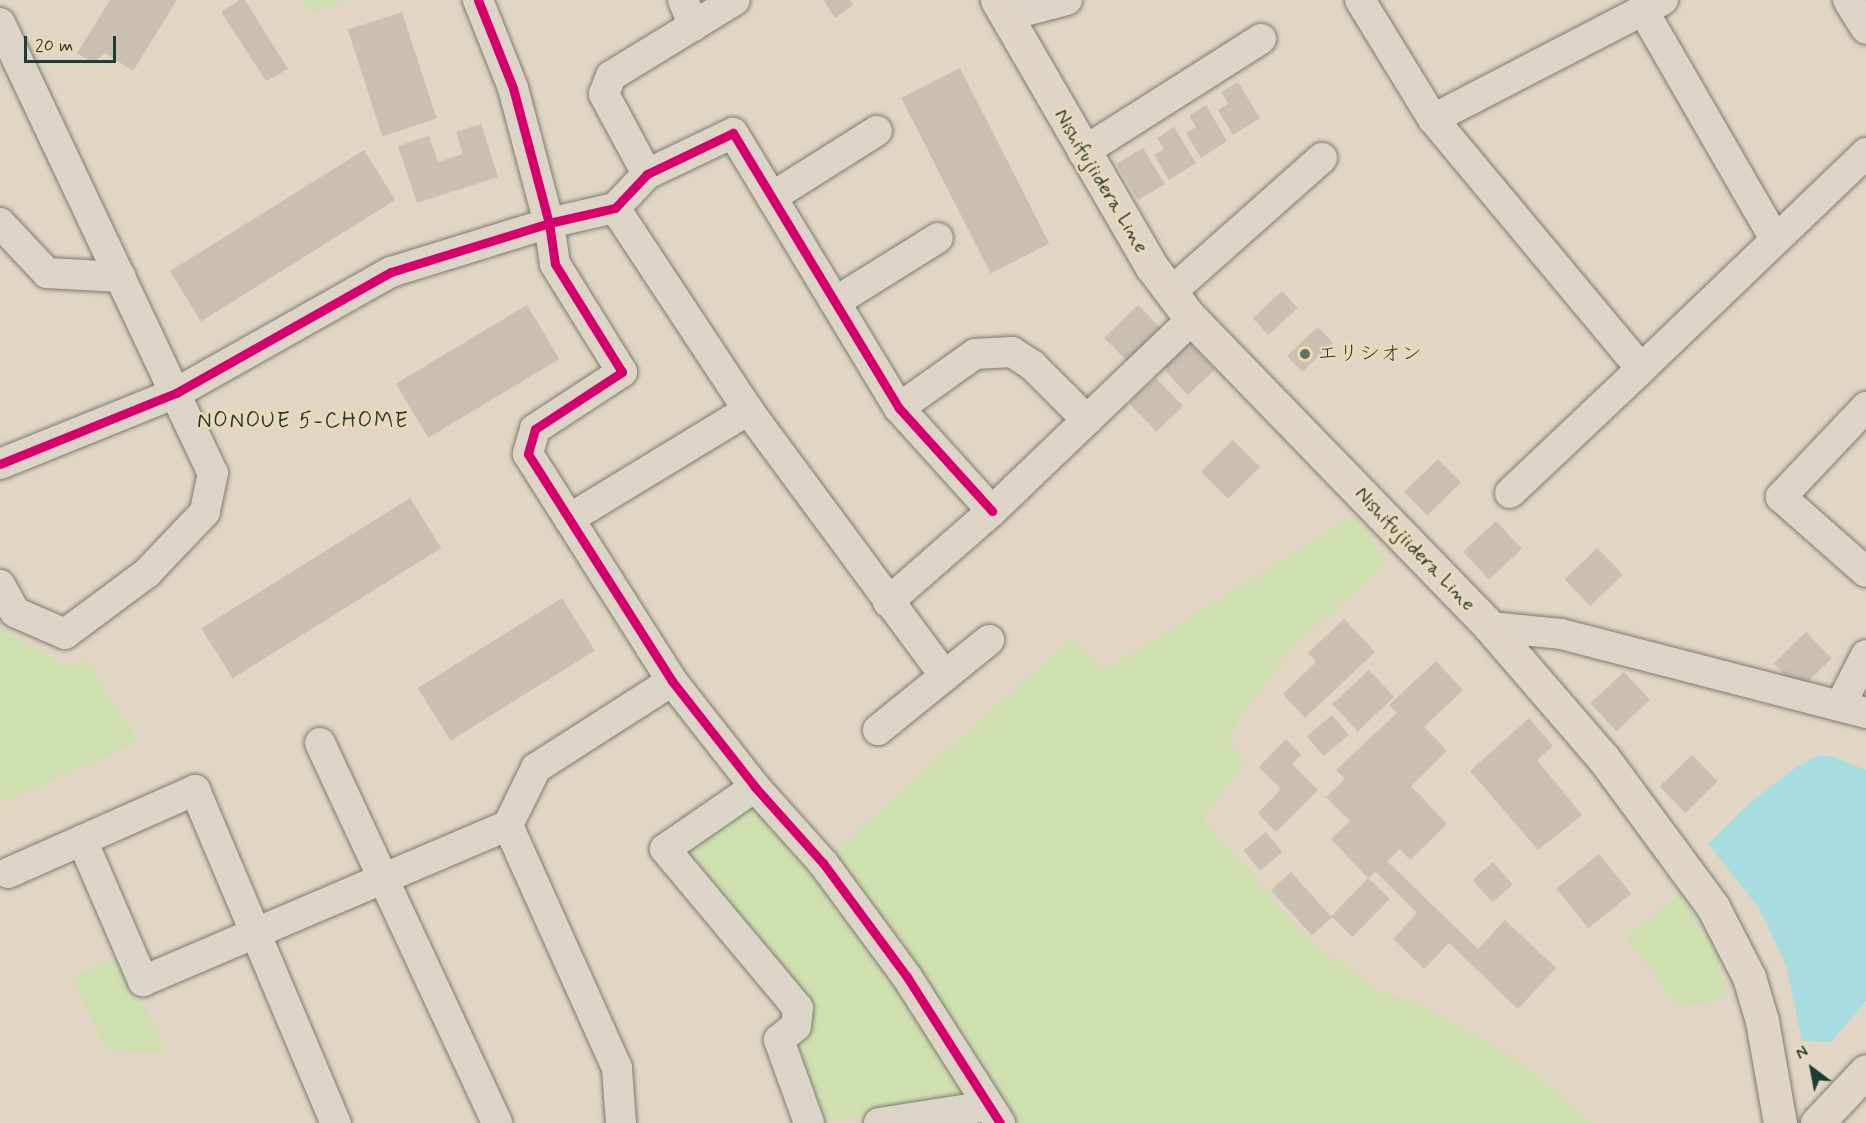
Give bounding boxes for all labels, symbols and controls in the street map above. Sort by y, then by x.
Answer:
scale bar [27,24,118,62]
text: 20 m [35,34,73,58]
street label: Nishifujiidera Line [1049,105,1153,257]
place label: エリシオン [1317,341,1422,367]
marker: エリシオン [1298,347,1312,361]
district label: NONOUE 5-CHOME [197,409,409,435]
street label: Nishifujiidera Line [1350,482,1480,616]
north arrow [1782,1039,1842,1099]
text: N [1792,1042,1812,1065]

